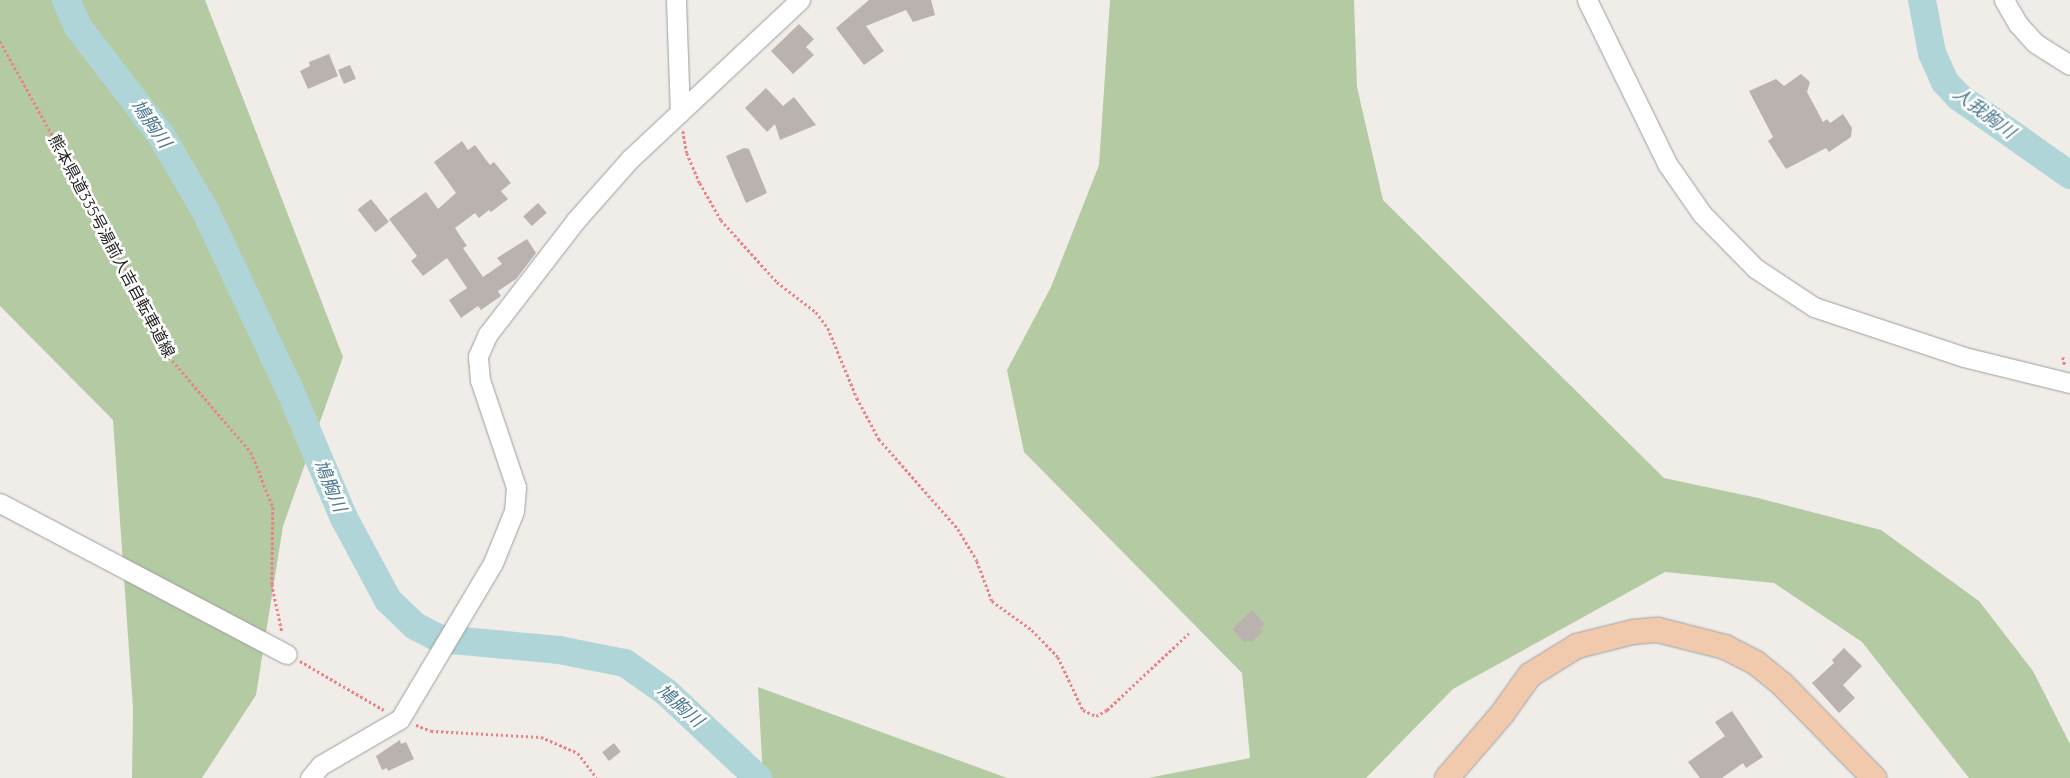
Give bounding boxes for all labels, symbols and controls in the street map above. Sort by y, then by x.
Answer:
water label: 人我胸川 [1949,83,2019,143]
water label: 鳩胸川 [127,96,175,152]
street label: 熊本県道335号湯前人吉自転車道線 [45,131,179,361]
water label: 鳩胸川 [310,457,350,515]
water label: 鳩胸川 [653,680,707,732]

